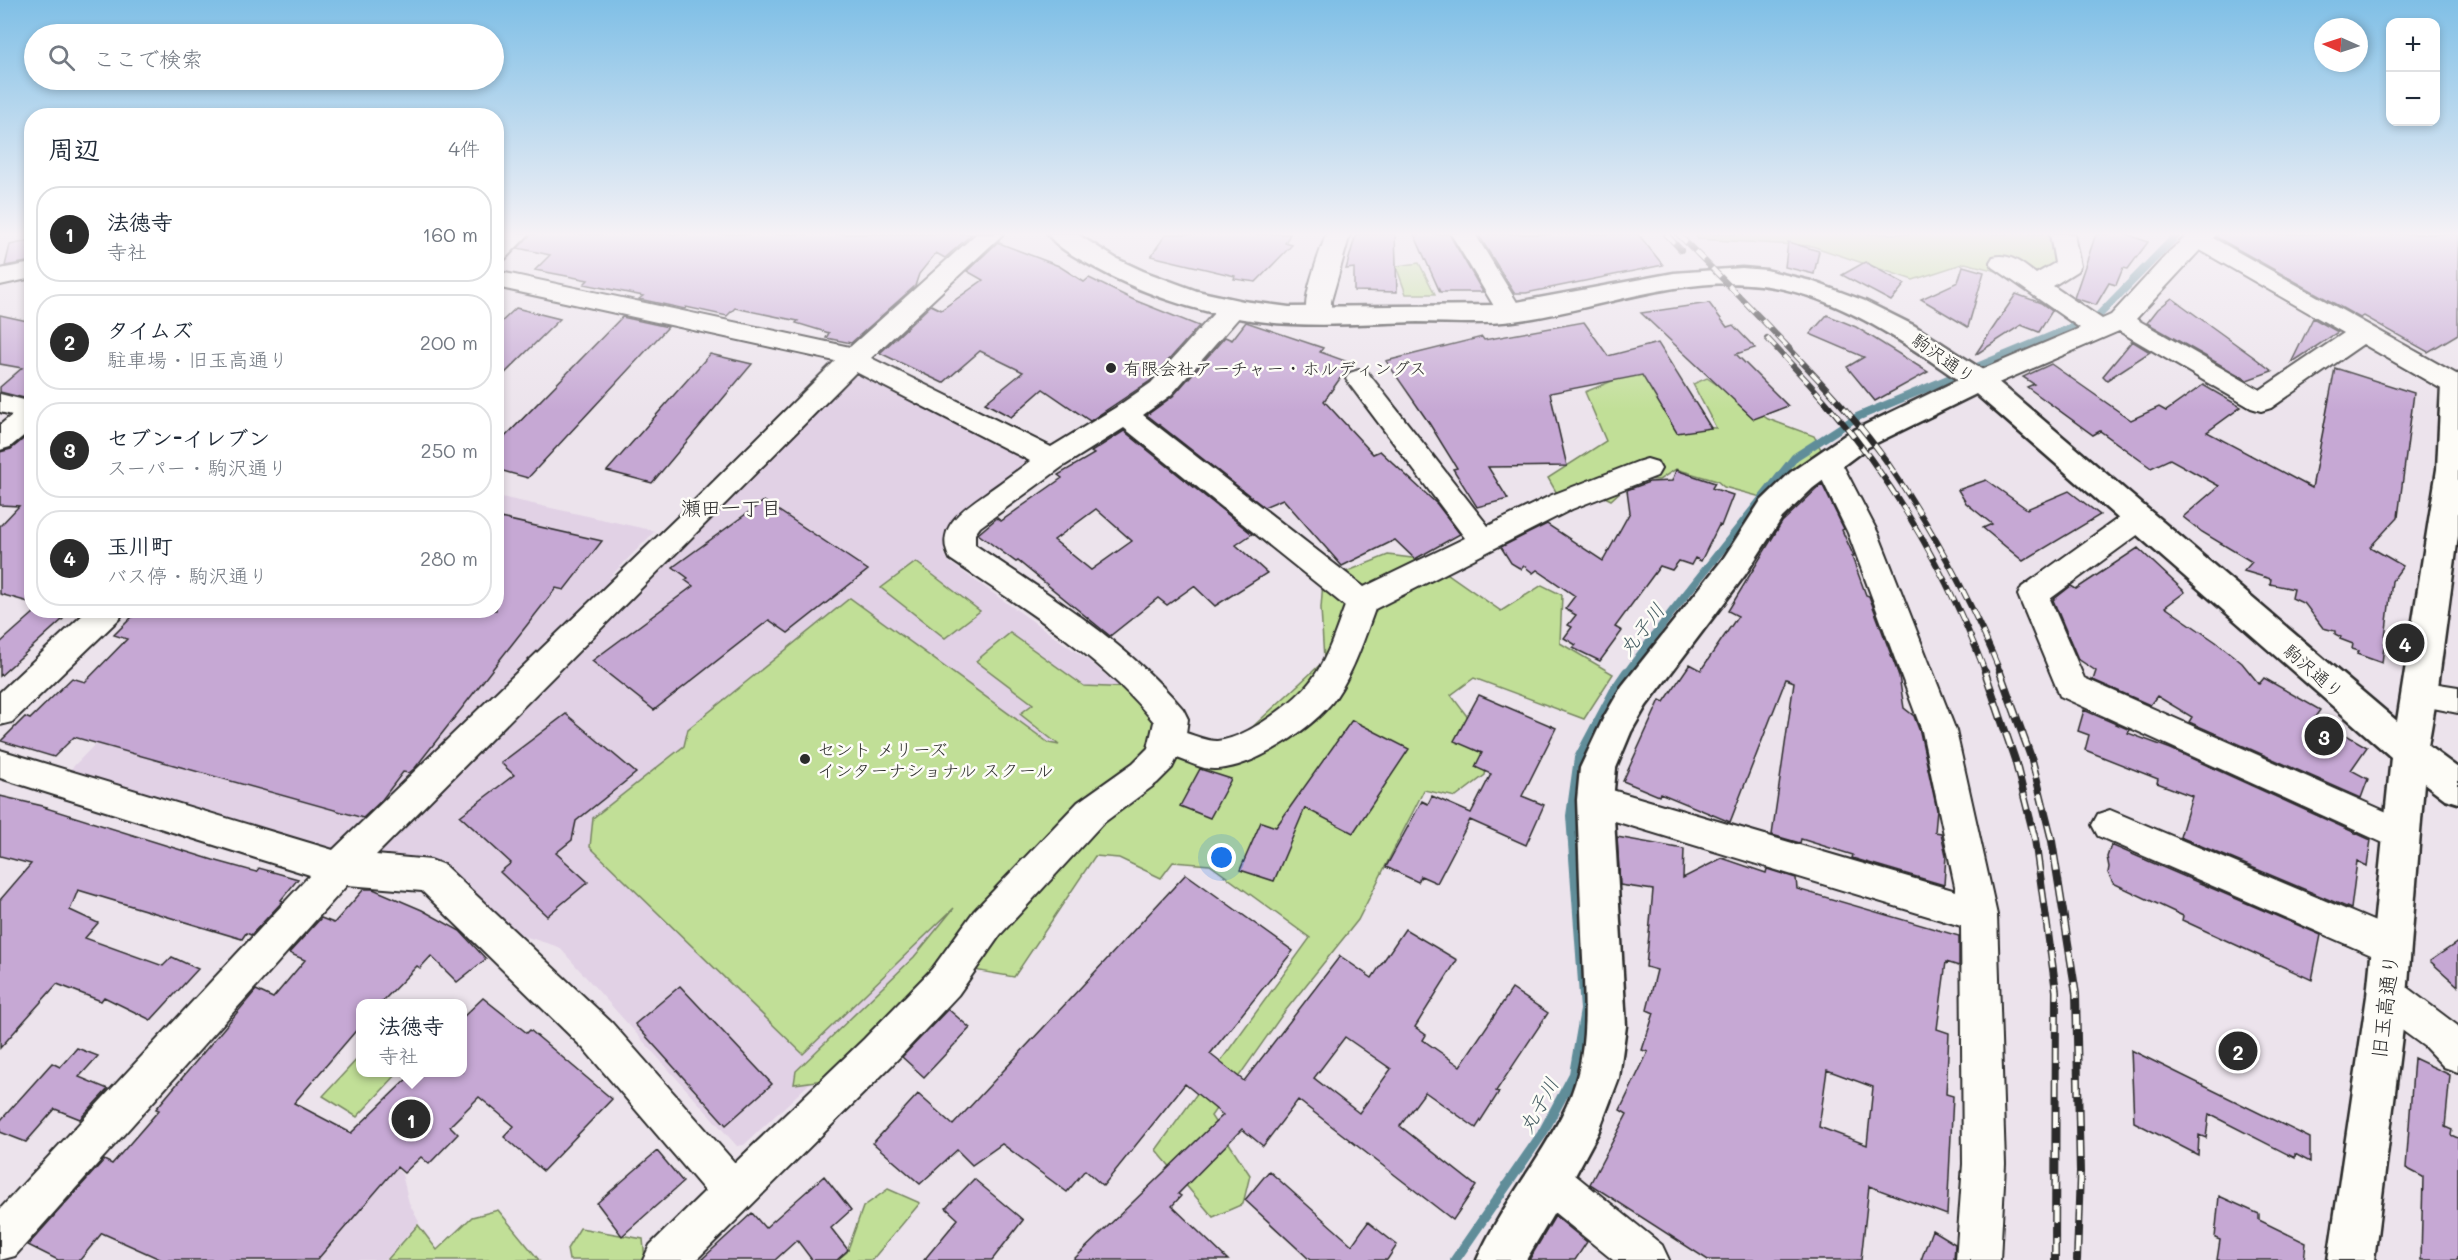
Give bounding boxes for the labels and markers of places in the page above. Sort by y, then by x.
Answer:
place label: 有限会社アーチャー・ホルディングス [1123,356,1427,380]
marker: 有限会社アーチャー・ホルディングス [1104,361,1118,375]
pin: 4 [2386,620,2424,666]
pin: 3 [2304,714,2344,758]
place label: セント メリーズ インターナショナル スクール [817,737,1053,782]
marker: セント メリーズ インターナショナル スクール [798,752,812,766]
pin: 2 [2218,1028,2258,1074]
pin: 1 [392,1096,430,1142]

